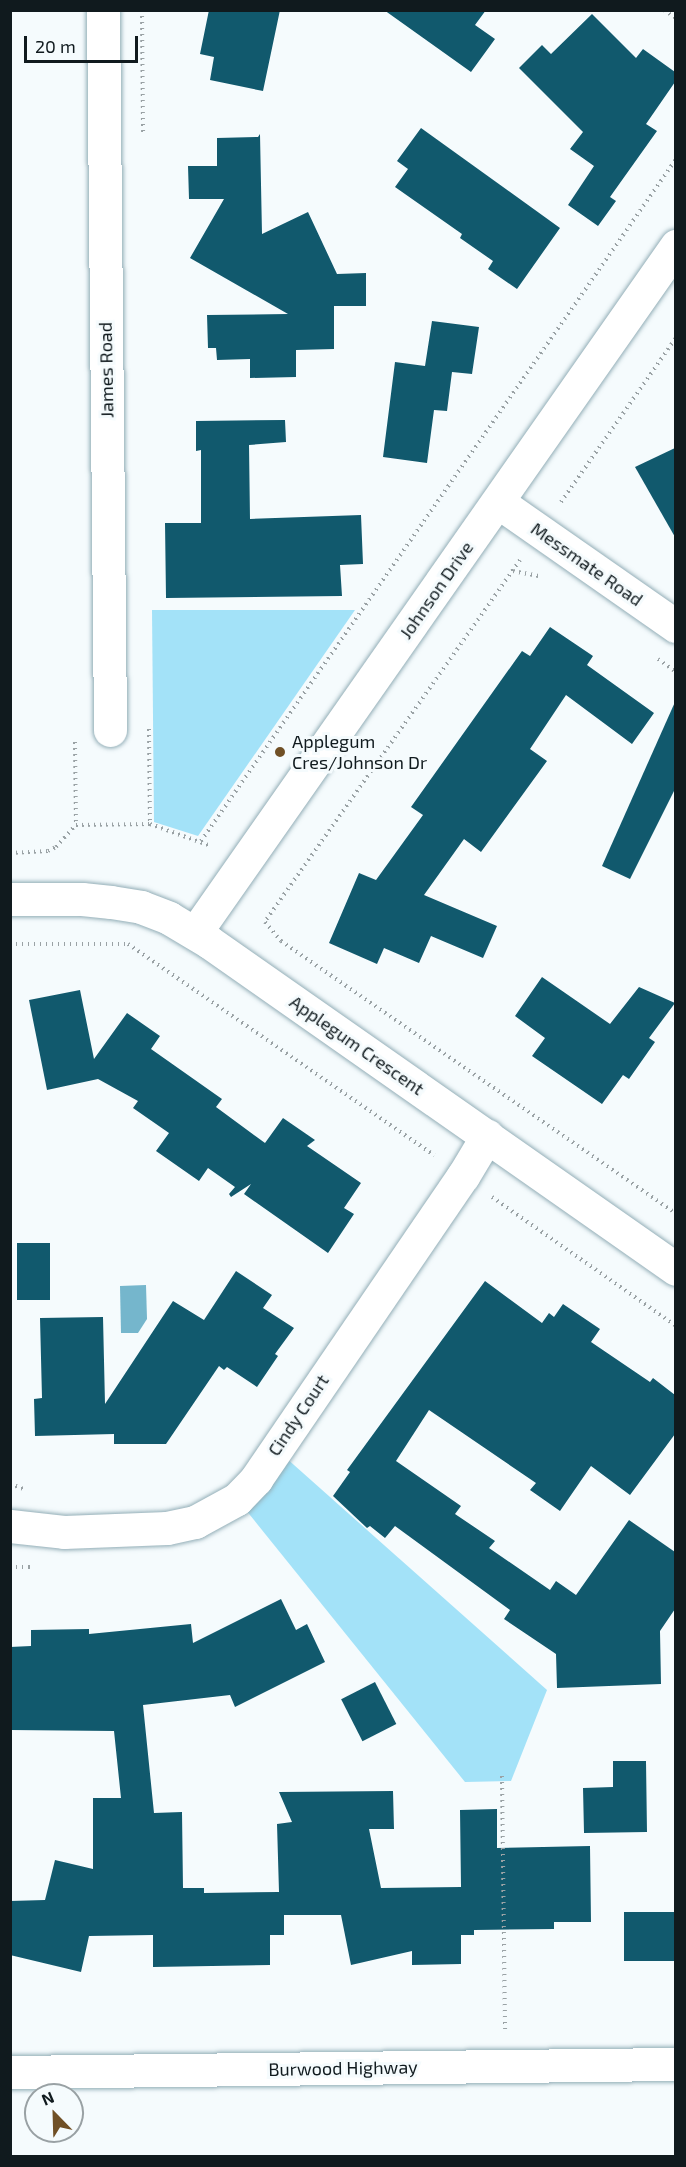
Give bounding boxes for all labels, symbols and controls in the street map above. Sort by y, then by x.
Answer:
scale bar [27,24,141,62]
text: 20 m [35,35,76,57]
street label: James Road [94,322,118,418]
street label: Messmate Road [527,517,647,611]
street label: Johnson Drive [395,537,477,643]
place label: Applegum Cres/Johnson Dr [292,731,427,774]
marker: Applegum Cres/Johnson Dr [273,745,287,759]
street label: Applegum Crescent [286,991,428,1099]
street label: Cindy Court [263,1370,333,1460]
street label: Burwood Highway [268,2056,418,2080]
north arrow [24,2083,84,2143]
text: N [39,2087,57,2109]

